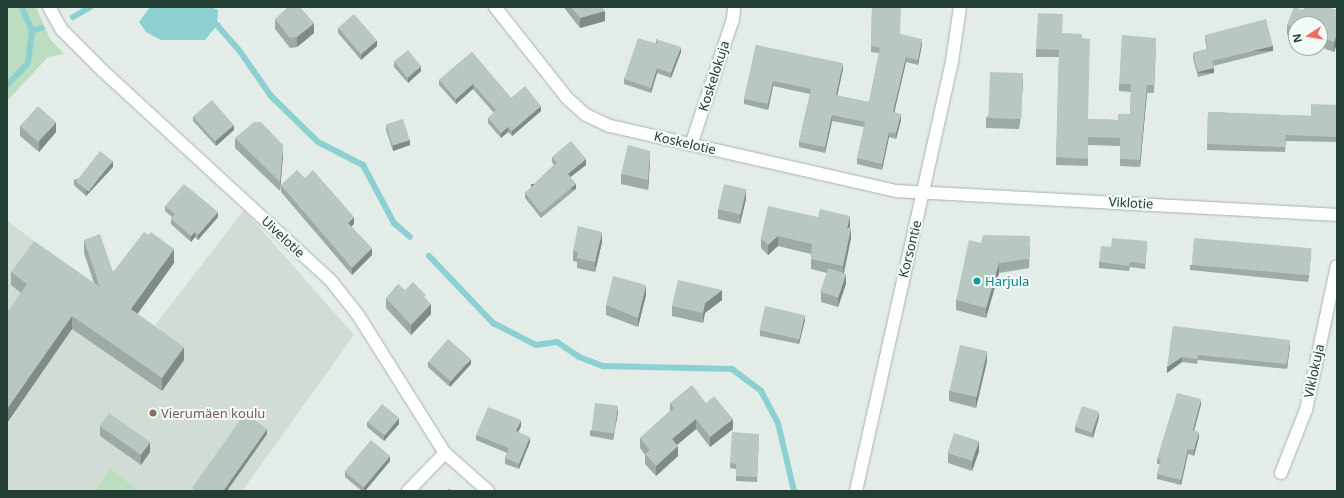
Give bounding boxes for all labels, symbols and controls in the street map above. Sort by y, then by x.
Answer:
north arrow [1288,16,1328,56]
text: N [1288,32,1305,44]
street label: Koskelokuja [695,39,733,113]
street label: Koskelotie [653,128,717,158]
street label: Viklotie [1108,194,1154,212]
street label: Uivelotie [258,213,308,261]
street label: Korsontie [895,219,925,279]
place label: Harjula [985,273,1029,289]
marker: Harjula [972,276,982,286]
street label: Viklokuja [1301,343,1327,399]
place label: Vierumäen koulu [161,405,265,421]
marker: Vierumäen koulu [148,408,158,418]

